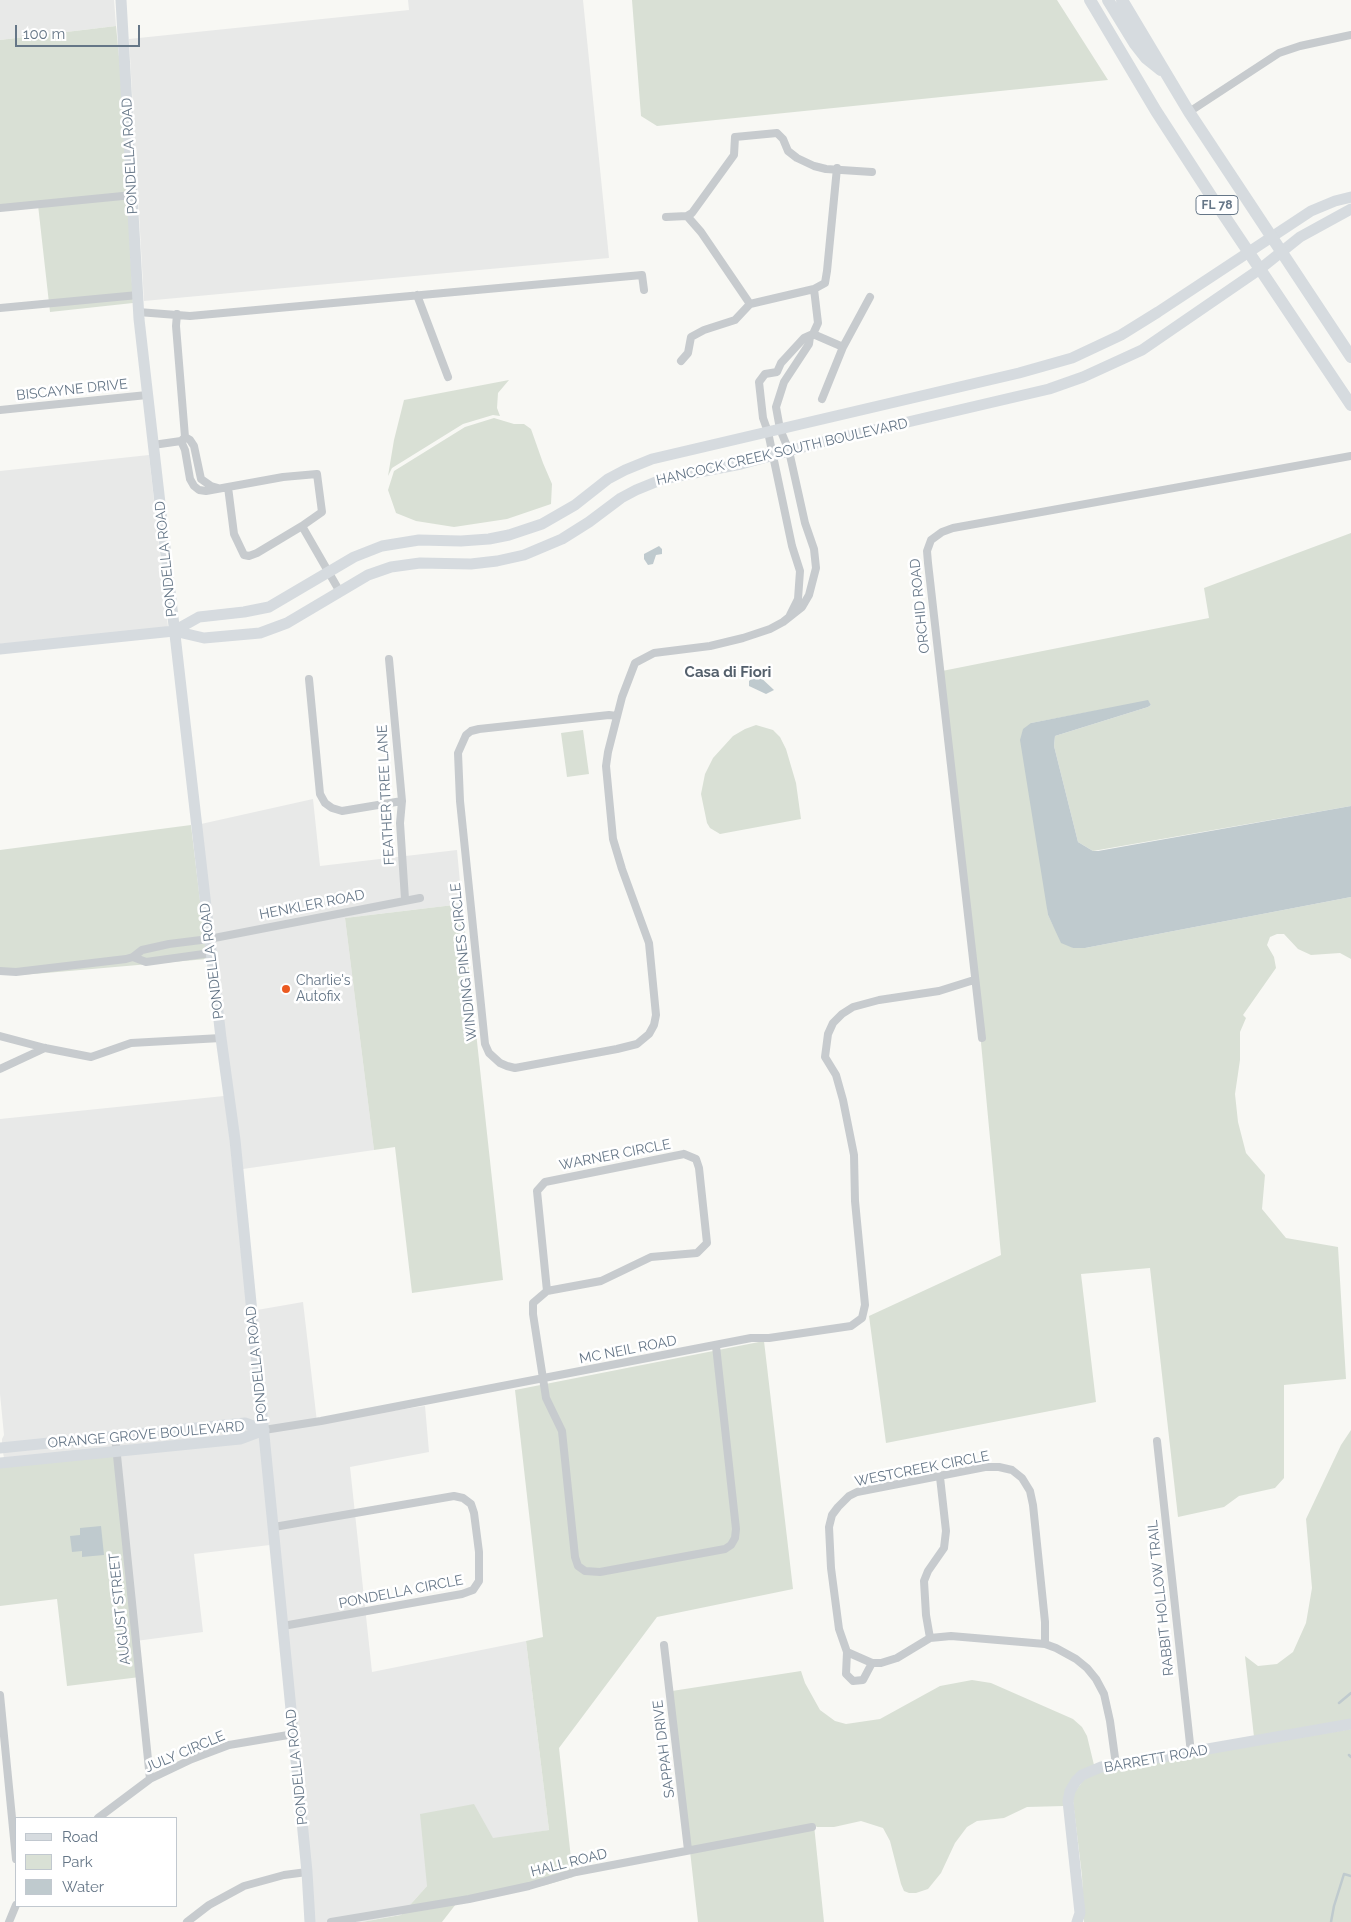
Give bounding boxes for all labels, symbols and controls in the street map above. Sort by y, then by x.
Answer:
scale bar [18,15,142,47]
text: 100 m [23,25,65,43]
street label: PONDELLA ROAD [119,97,141,215]
road number: FL 78 [1196,196,1238,214]
street label: BISCAYNE DRIVE [16,376,128,404]
street label: HANCOCK CREEK SOUTH BOULEVARD [655,415,909,489]
street label: PONDELLA ROAD [152,500,180,618]
street label: ORCHID ROAD [907,558,933,654]
district label: Casa di Fiori [685,663,771,681]
street label: FEATHER TREE LANE [374,724,398,866]
street label: WINDING PINES CIRCLE [447,882,481,1042]
street label: HENKLER ROAD [258,887,366,923]
street label: PONDELLA ROAD [197,902,227,1020]
place label: Charlie's Autofix [296,973,351,1006]
marker: Charlie's Autofix [280,983,292,995]
street label: WARNER CIRCLE [558,1136,672,1174]
street label: PONDELLA ROAD [243,1305,271,1423]
street label: MC NEIL ROAD [578,1332,678,1368]
street label: ORANGE GROVE BOULEVARD [47,1418,245,1452]
street label: WESTCREEK CIRCLE [853,1448,991,1490]
street label: RABBIT HOLLOW TRAIL [1144,1519,1178,1677]
street label: AUGUST STREET [106,1552,134,1666]
street label: PONDELLA CIRCLE [337,1572,465,1612]
street label: SAPPAH DRIVE [650,1699,678,1799]
street label: PONDELLA ROAD [283,1708,311,1826]
street label: JULY CIRCLE [143,1728,227,1776]
street label: BARRETT ROAD [1103,1742,1209,1776]
legend [15,1817,178,1907]
text: Road [62,1828,98,1846]
street label: HALL ROAD [529,1845,609,1881]
text: Park [62,1853,93,1871]
text: Water [62,1878,104,1896]

